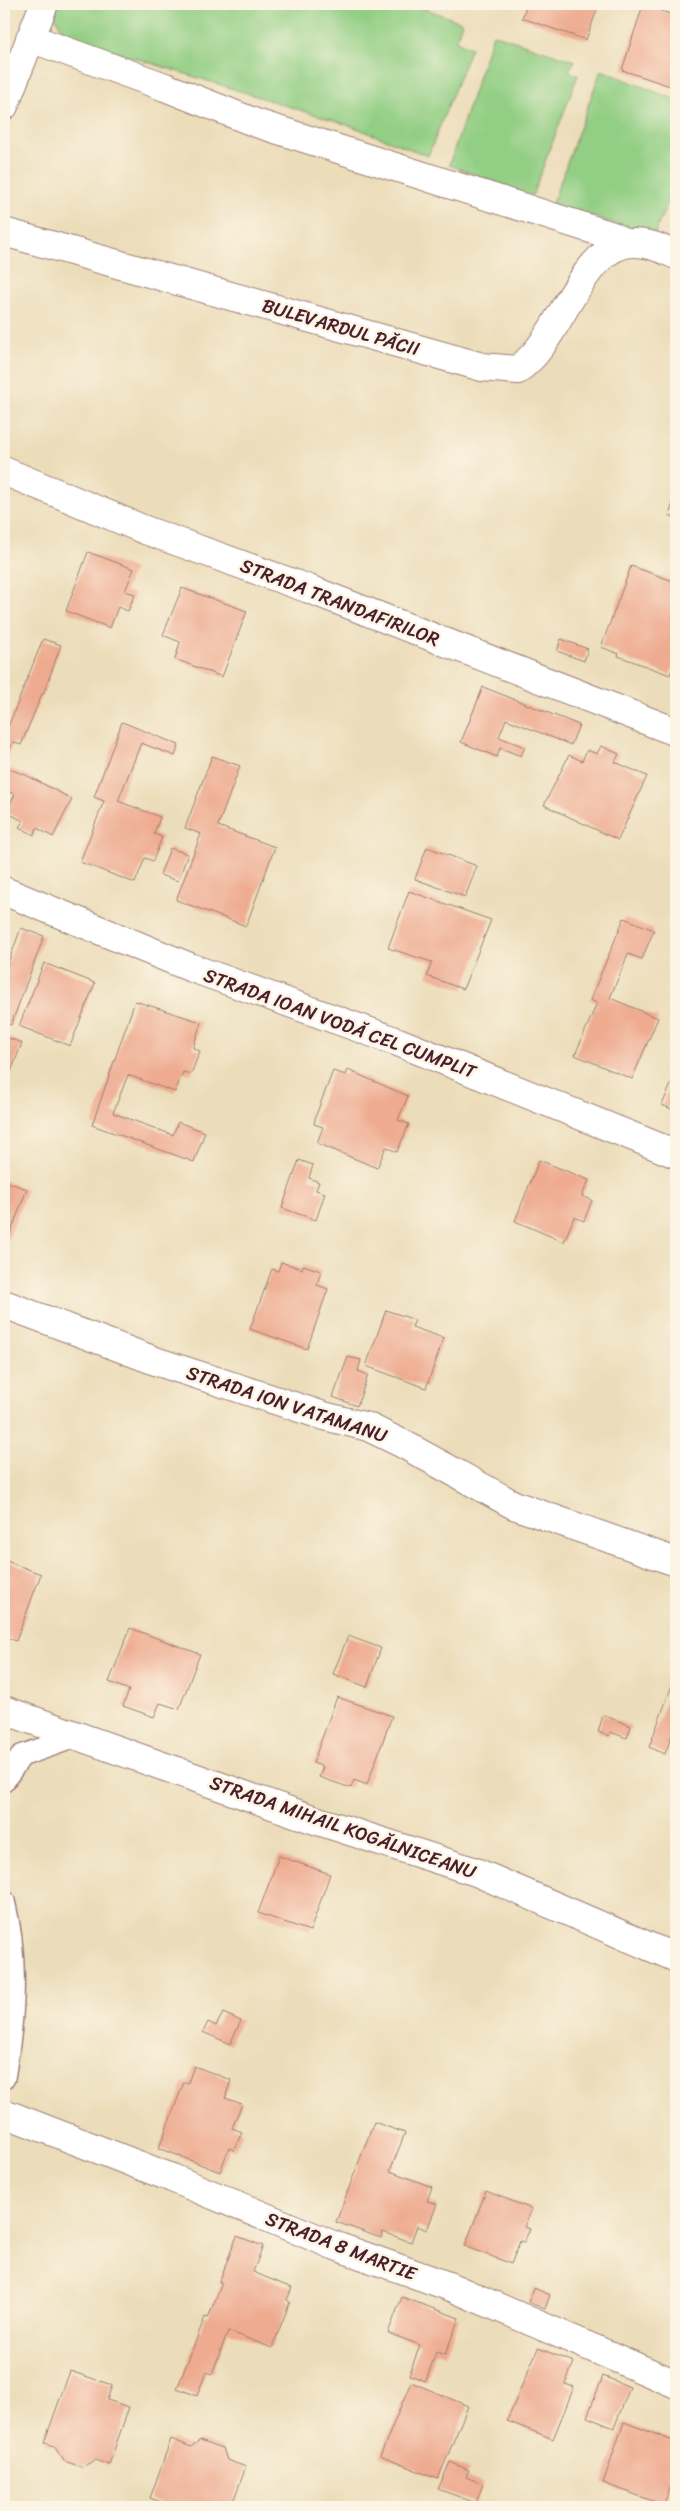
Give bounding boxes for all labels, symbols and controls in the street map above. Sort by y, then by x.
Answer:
street label: BULEVARDUL PĂCII [258,289,424,365]
street label: STRADA TRANDAFIRILOR [235,549,445,655]
street label: STRADA IOAN VODĂ CEL CUMPLIT [199,958,482,1088]
street label: STRADA ION VATAMANU [182,1356,392,1452]
street label: STRADA MIHAIL KOGĂLNICEANU [205,1766,481,1888]
street label: STRADA 8 MARTIE [261,2202,423,2290]

